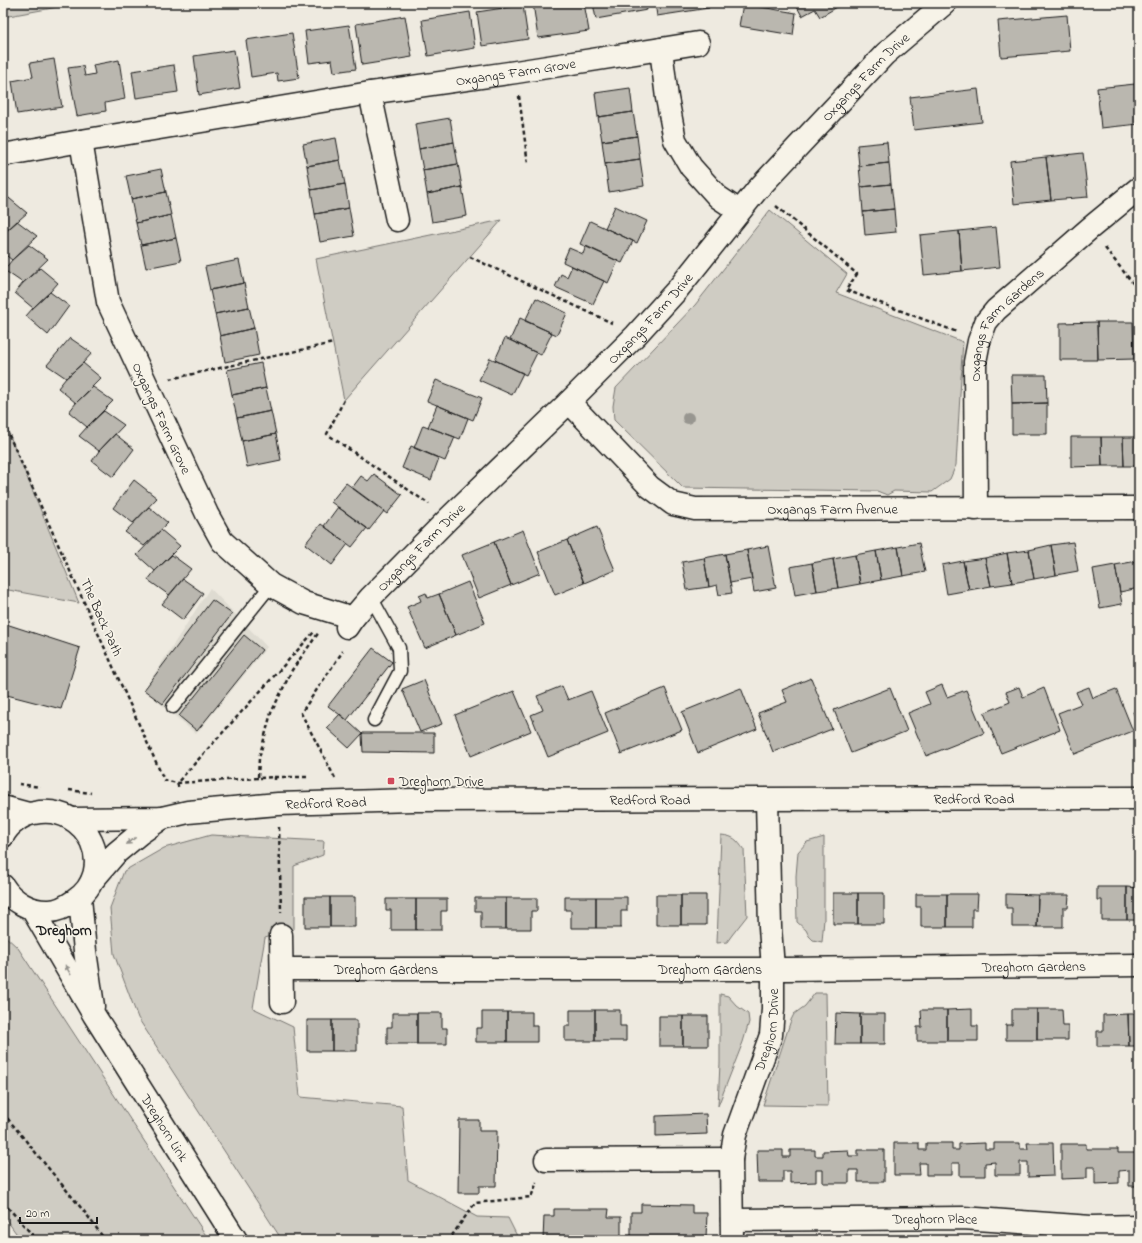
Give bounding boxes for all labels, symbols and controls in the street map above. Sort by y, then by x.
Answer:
street label: Oxgangs Farm Drive [818,28,915,127]
street label: Oxgangs Farm Grove [455,54,578,93]
street label: Oxgangs Farm Gardens [966,263,1049,382]
street label: Oxgangs Farm Drive [603,268,699,370]
street label: Oxgangs Farm Grove [125,359,196,479]
street label: Oxgangs Farm Drive [373,498,471,597]
street label: Oxgangs Farm Avenue [767,500,898,522]
street label: The Back Path [74,575,127,660]
place label: Dreghorn Drive [398,772,484,794]
marker: Dreghorn Drive [386,776,396,786]
street label: Redford Road [933,789,1015,811]
street label: Redford Road [609,790,691,811]
street label: Redford Road [285,792,367,816]
one-way arrow [125,837,136,846]
district label: Dreghorn [35,920,92,944]
street label: Dreghorn Gardens [981,957,1086,980]
street label: Dreghorn Gardens [333,960,438,982]
street label: Dreghorn Gardens [657,960,762,982]
one-way arrow [64,964,71,975]
street label: Dreghorn Drive [749,988,785,1076]
street label: Dreghorn Link [134,1090,193,1167]
scale bar [20,1199,97,1225]
text: 20 m [26,1205,49,1223]
street label: Dreghorn Place [891,1209,979,1231]

